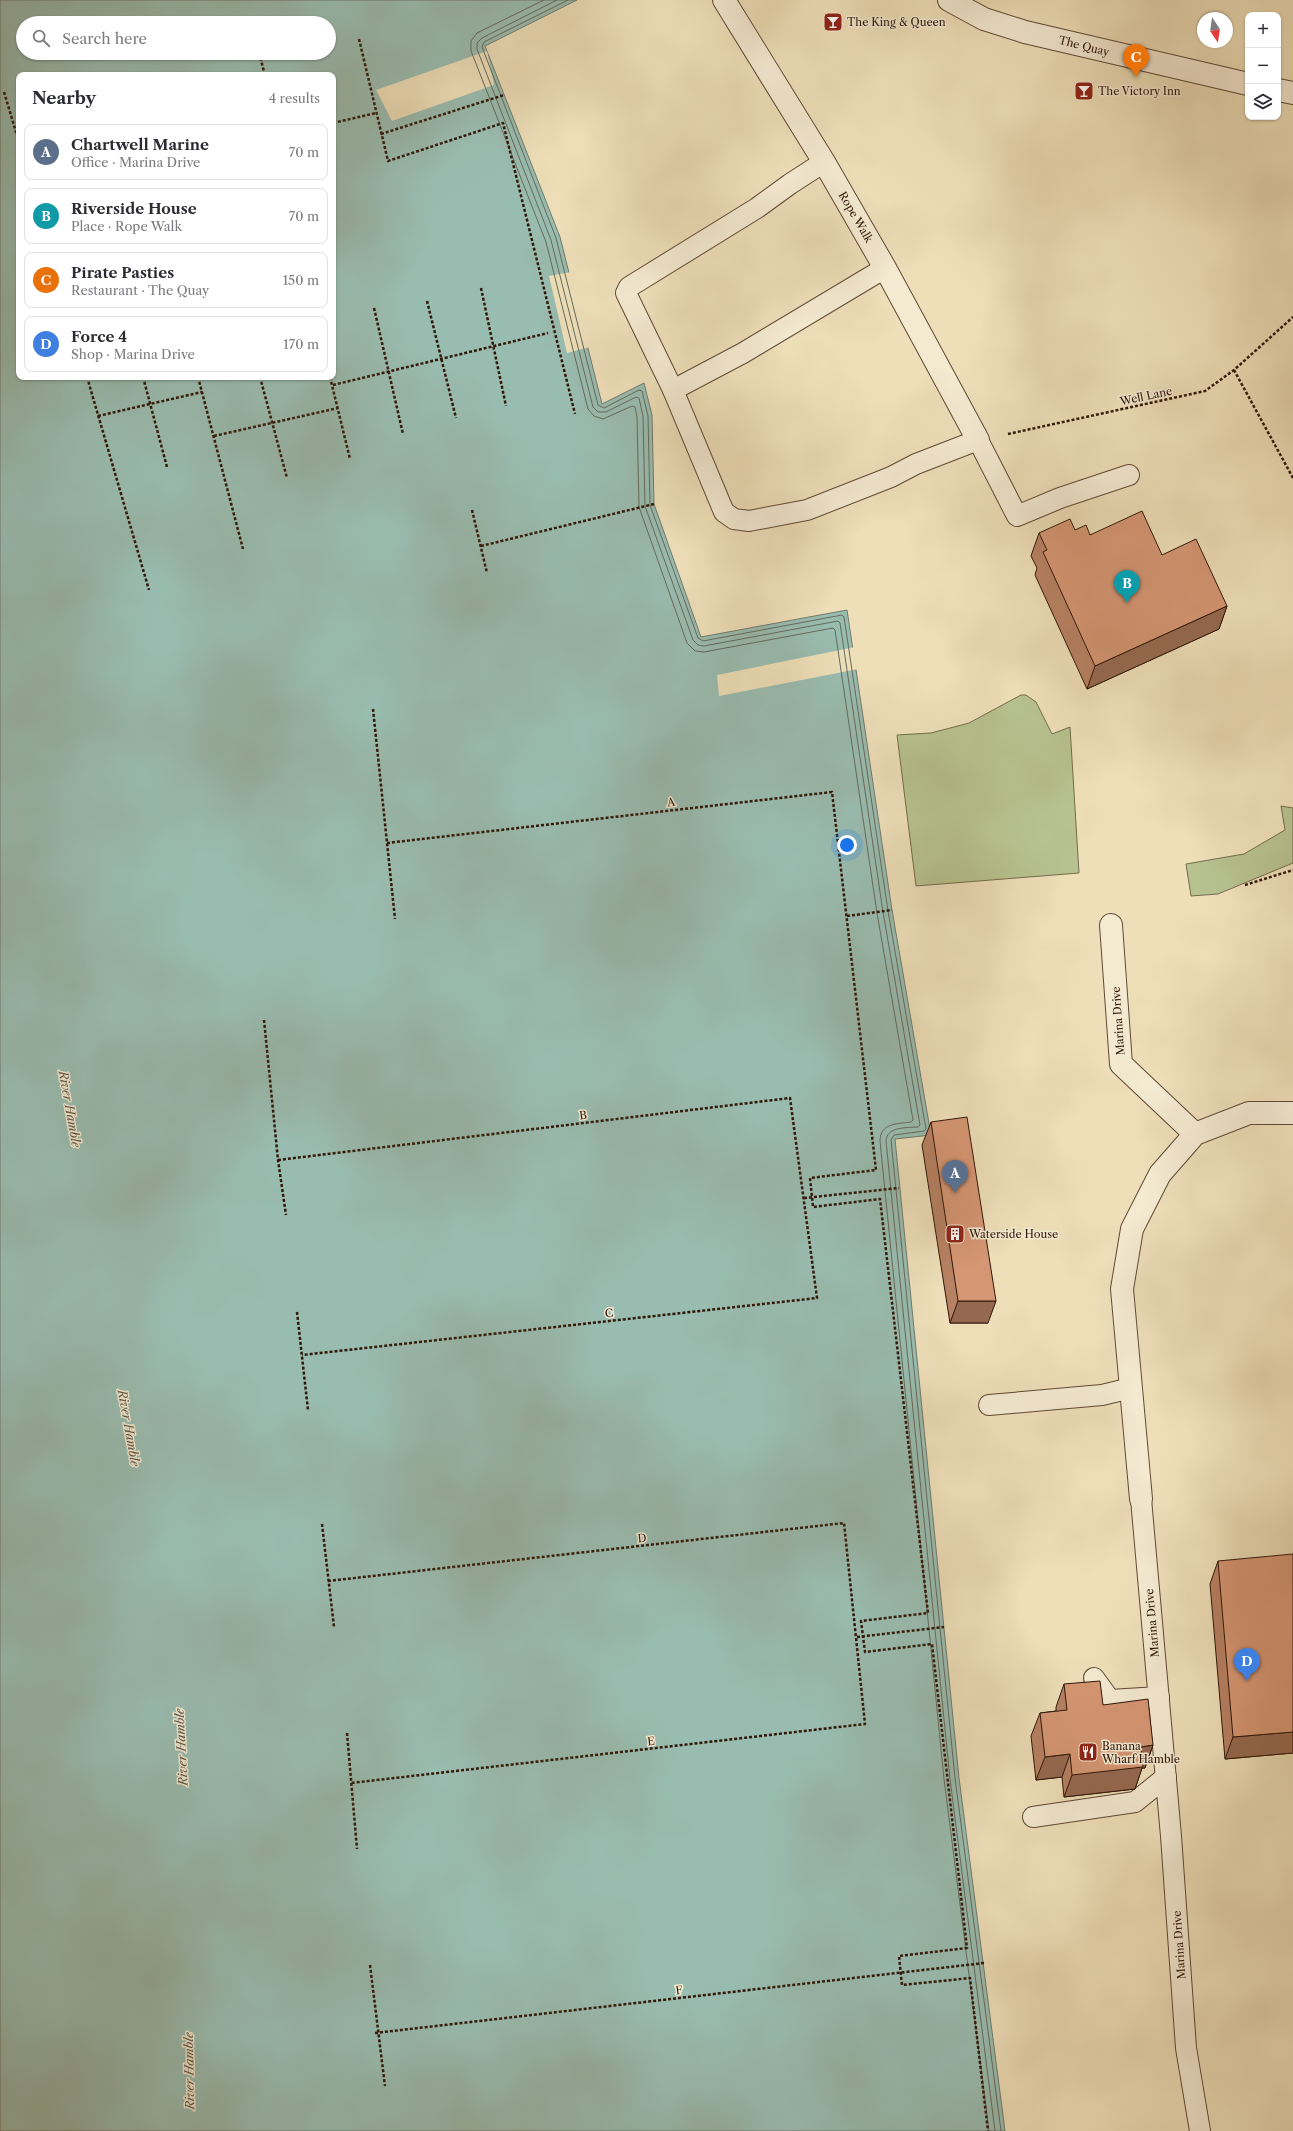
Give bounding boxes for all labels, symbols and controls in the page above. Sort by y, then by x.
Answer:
bar icon: The King & Queen [822,11,844,33]
north arrow [1197,12,1233,48]
map controls [1245,12,1281,120]
button: + [1245,12,1281,48]
place label: The King & Queen [847,15,946,29]
search box [16,16,336,60]
icon: search [30,27,52,49]
text: Search here [62,29,147,48]
street label: The Quay [1057,33,1112,59]
pin: C [1123,44,1149,77]
button: − [1245,48,1281,84]
bar icon: The Victory Inn [1073,80,1095,102]
place label: The Victory Inn [1098,84,1181,98]
button: layers [1245,84,1281,120]
text: Nearby [32,88,96,108]
text: 4 results [269,90,320,106]
text: Chartwell Marine [71,135,209,154]
text: A [41,144,51,160]
text: 70 m [289,144,319,160]
text: Office · Marina Drive [71,154,200,170]
street label: Rope Walk [836,189,877,246]
text: Riverside House [71,199,197,218]
text: B [41,208,51,224]
text: 70 m [289,208,319,224]
text: Place · Rope Walk [71,218,182,234]
text: Pirate Pasties [71,263,174,282]
text: C [41,272,51,288]
text: 150 m [283,272,319,288]
text: Restaurant · The Quay [71,282,209,298]
text: Force 4 [71,327,127,346]
text: D [40,336,52,352]
text: 170 m [283,336,319,352]
text: Shop · Marina Drive [71,346,195,362]
street label: Well Lane [1118,384,1173,409]
pin: B [1114,570,1140,603]
street label: A [665,794,677,810]
your location [837,835,857,855]
street label: Marina Drive [1109,986,1127,1056]
water label: River Hamble [56,1069,84,1150]
street label: B [578,1108,588,1122]
pin: A [942,1160,968,1193]
building icon: Waterside House [944,1223,966,1245]
place label: Waterside House [968,1227,1058,1241]
street label: C [604,1306,614,1320]
water label: River Hamble [115,1388,143,1469]
street label: D [637,1531,647,1545]
street label: Marina Drive [1142,1588,1162,1658]
pin: D [1234,1648,1260,1681]
water label: River Hamble [171,1707,191,1787]
street label: E [646,1734,656,1748]
place label: Banana Wharf Hamble [1101,1739,1180,1766]
restaurant icon: Banana Wharf Hamble [1077,1741,1099,1763]
street label: Marina Drive [1170,1910,1188,1980]
street label: F [675,1983,683,1997]
water label: River Hamble [181,2031,197,2111]

